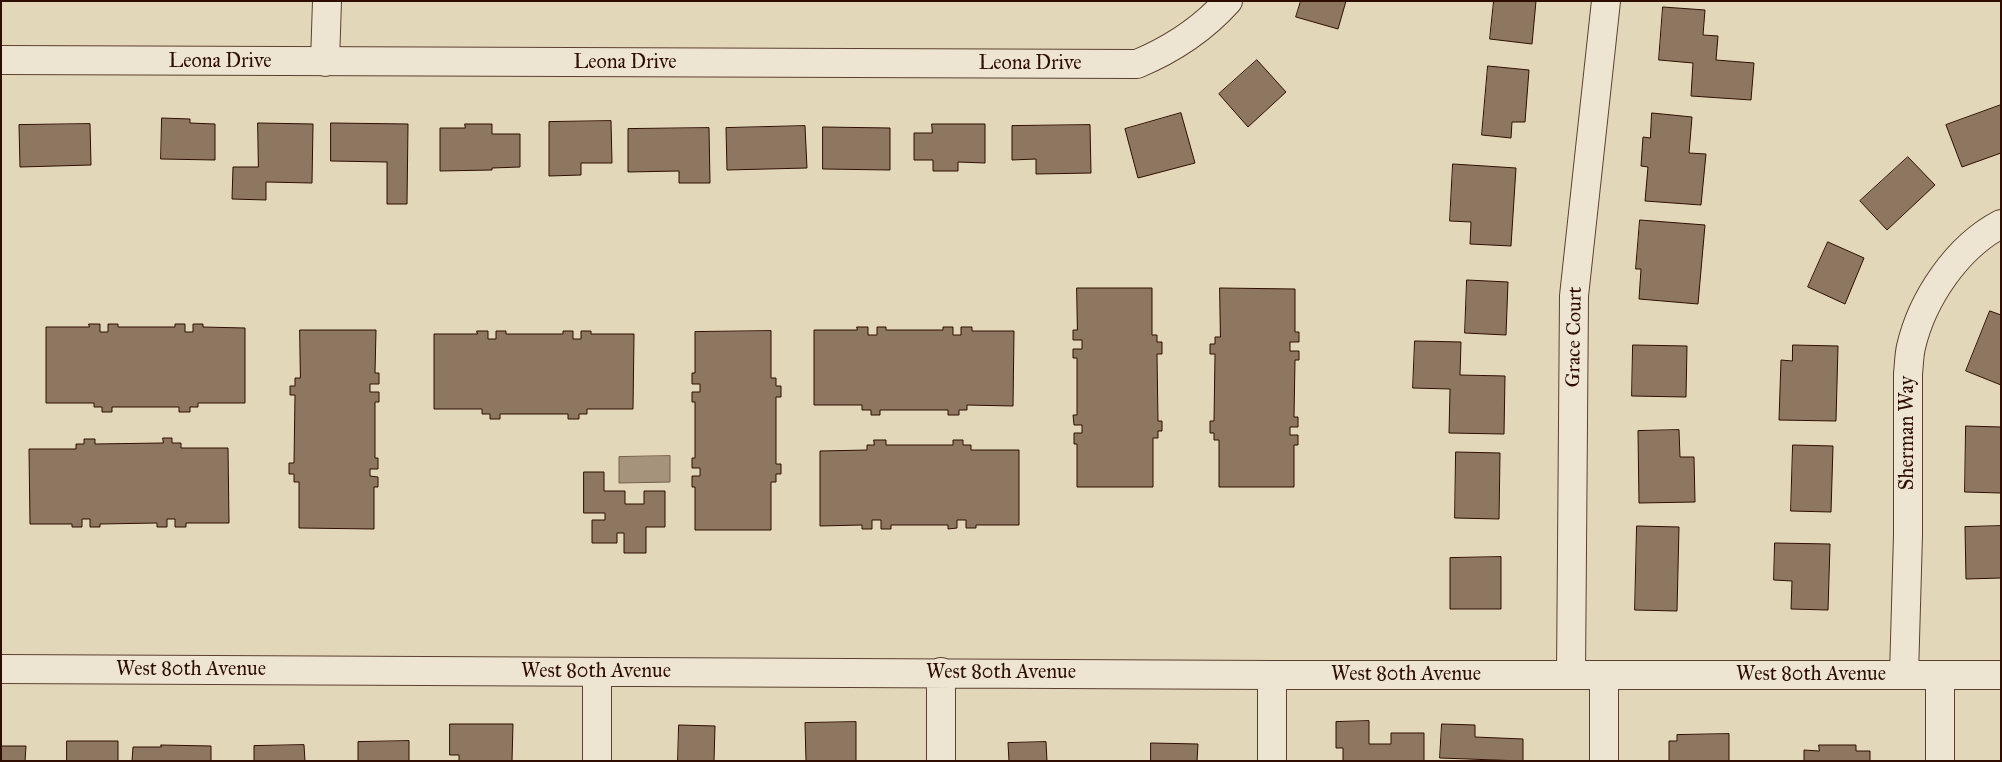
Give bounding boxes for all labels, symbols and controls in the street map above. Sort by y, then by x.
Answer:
street label: Leona Drive [168,50,272,74]
street label: Leona Drive [573,51,677,75]
street label: Leona Drive [978,52,1082,76]
street label: Grace Court [1562,286,1588,388]
street label: Sherman Way [1896,376,1920,490]
street label: West 80th Avenue [116,658,266,682]
street label: West 80th Avenue [521,660,671,684]
street label: West 80th Avenue [926,661,1076,685]
street label: West 80th Avenue [1331,663,1481,687]
street label: West 80th Avenue [1736,663,1886,687]

